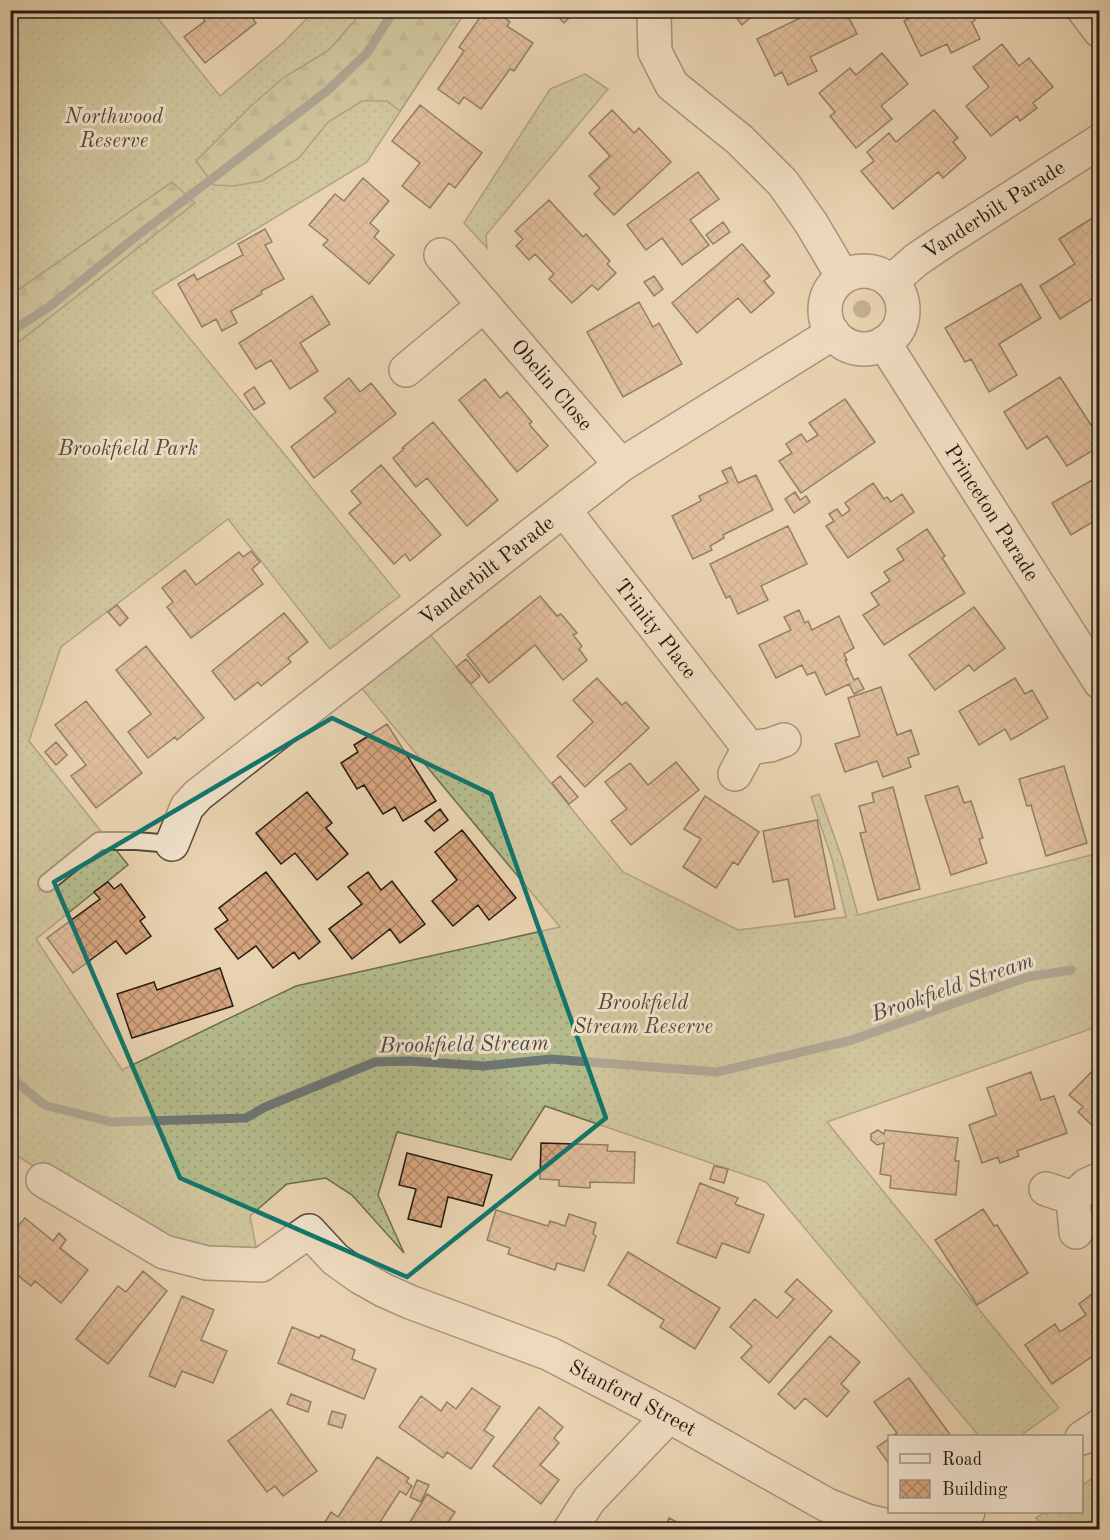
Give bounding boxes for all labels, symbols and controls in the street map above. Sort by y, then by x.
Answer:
park label: Northwood Reserve [64,107,164,152]
street label: Vanderbilt Parade [920,157,1069,264]
street label: Obelin Close [507,336,596,435]
park label: Brookfield Park [57,439,198,460]
street label: Princeton Parade [940,441,1042,585]
street label: Vanderbilt Parade [416,512,559,630]
street label: Trinity Place [610,576,700,683]
water label: Brookfield Stream [868,950,1037,1026]
park label: Brookfield Stream Reserve [573,993,713,1038]
water label: Brookfield Stream [378,1033,549,1057]
street label: Stanford Street [565,1357,699,1441]
legend [888,1435,1083,1513]
text: Road [942,1451,982,1469]
text: Building [942,1481,1008,1499]

